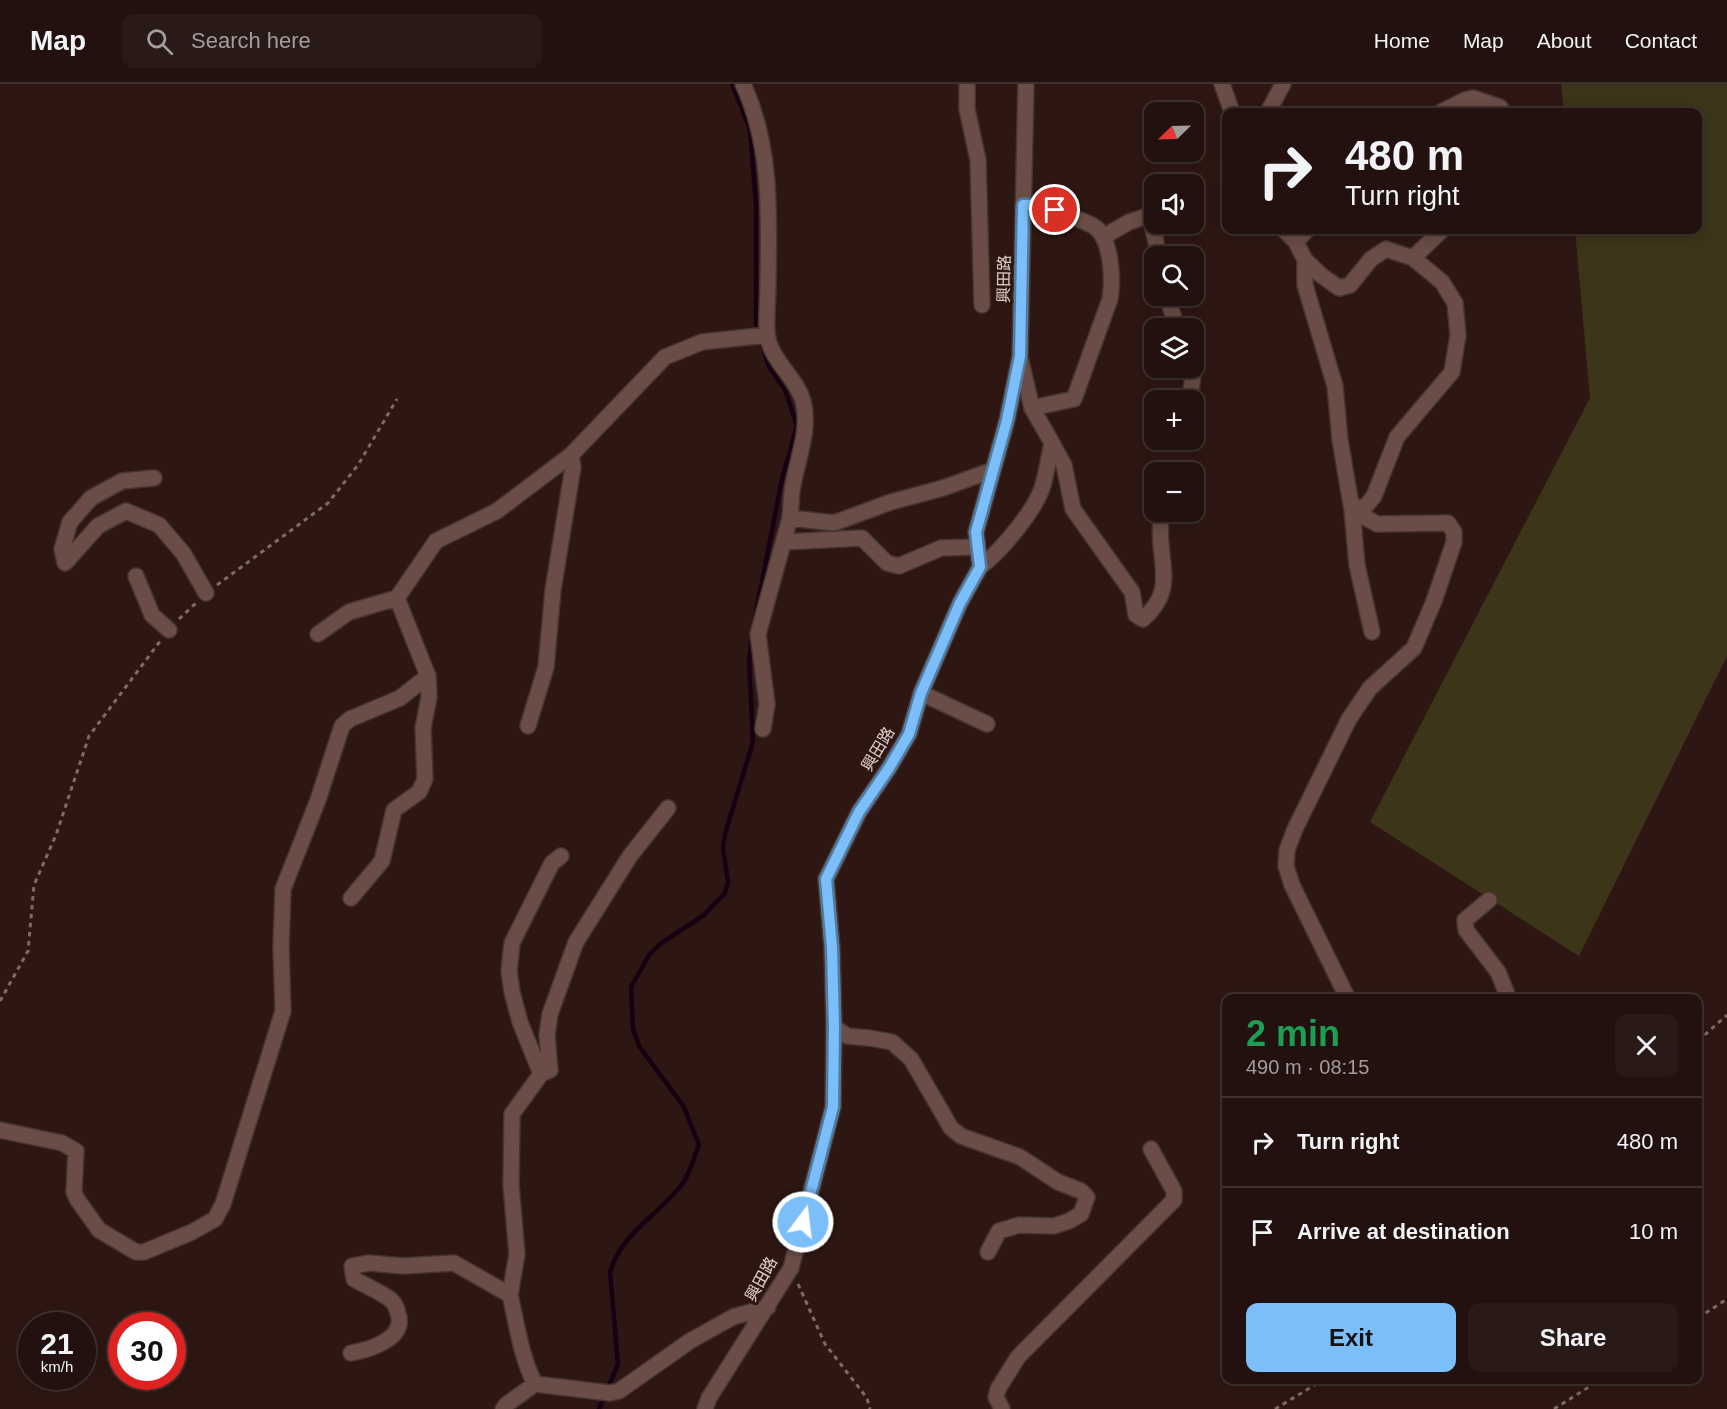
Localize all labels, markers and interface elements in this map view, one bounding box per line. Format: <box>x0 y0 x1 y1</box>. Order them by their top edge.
search box <box>122 14 542 68</box>
text: Map <box>30 25 86 56</box>
icon: search <box>143 25 176 58</box>
text: Search here <box>191 28 311 53</box>
text: Home <box>1374 29 1430 52</box>
text: Map <box>1463 29 1504 52</box>
text: About <box>1537 29 1592 52</box>
text: Contact <box>1625 29 1697 52</box>
north arrow <box>1144 102 1204 162</box>
map controls <box>1144 102 1204 522</box>
icon: right <box>1246 132 1324 210</box>
text: 480 m <box>1345 132 1464 179</box>
button: sound <box>1144 174 1204 234</box>
text: Turn right <box>1345 181 1460 211</box>
pin <box>1029 184 1080 235</box>
icon: arrive <box>1038 193 1071 226</box>
button: search <box>1144 246 1204 306</box>
street label: 興田路 <box>995 255 1013 303</box>
button: layers <box>1144 318 1204 378</box>
button: + <box>1144 390 1204 450</box>
button: − <box>1144 462 1204 522</box>
street label: 興田路 <box>858 724 898 774</box>
text: 2 min <box>1246 1013 1340 1054</box>
button: close <box>1615 1014 1678 1077</box>
text: 490 m · 08:15 <box>1246 1056 1369 1078</box>
icon: right <box>1246 1126 1279 1159</box>
text: Turn right <box>1297 1129 1399 1154</box>
text: 480 m <box>1617 1129 1678 1154</box>
position arrow <box>771 1190 835 1254</box>
icon: arrive <box>1246 1216 1279 1249</box>
text: Arrive at destination <box>1297 1219 1510 1244</box>
text: 10 m <box>1629 1219 1678 1244</box>
street label: 興田路 <box>742 1254 780 1304</box>
button: Exit <box>1246 1303 1456 1372</box>
button: Share <box>1468 1303 1678 1372</box>
speed limit sign: 30 <box>108 1312 186 1390</box>
text: 21 <box>40 1327 74 1360</box>
text: km/h <box>41 1358 73 1375</box>

